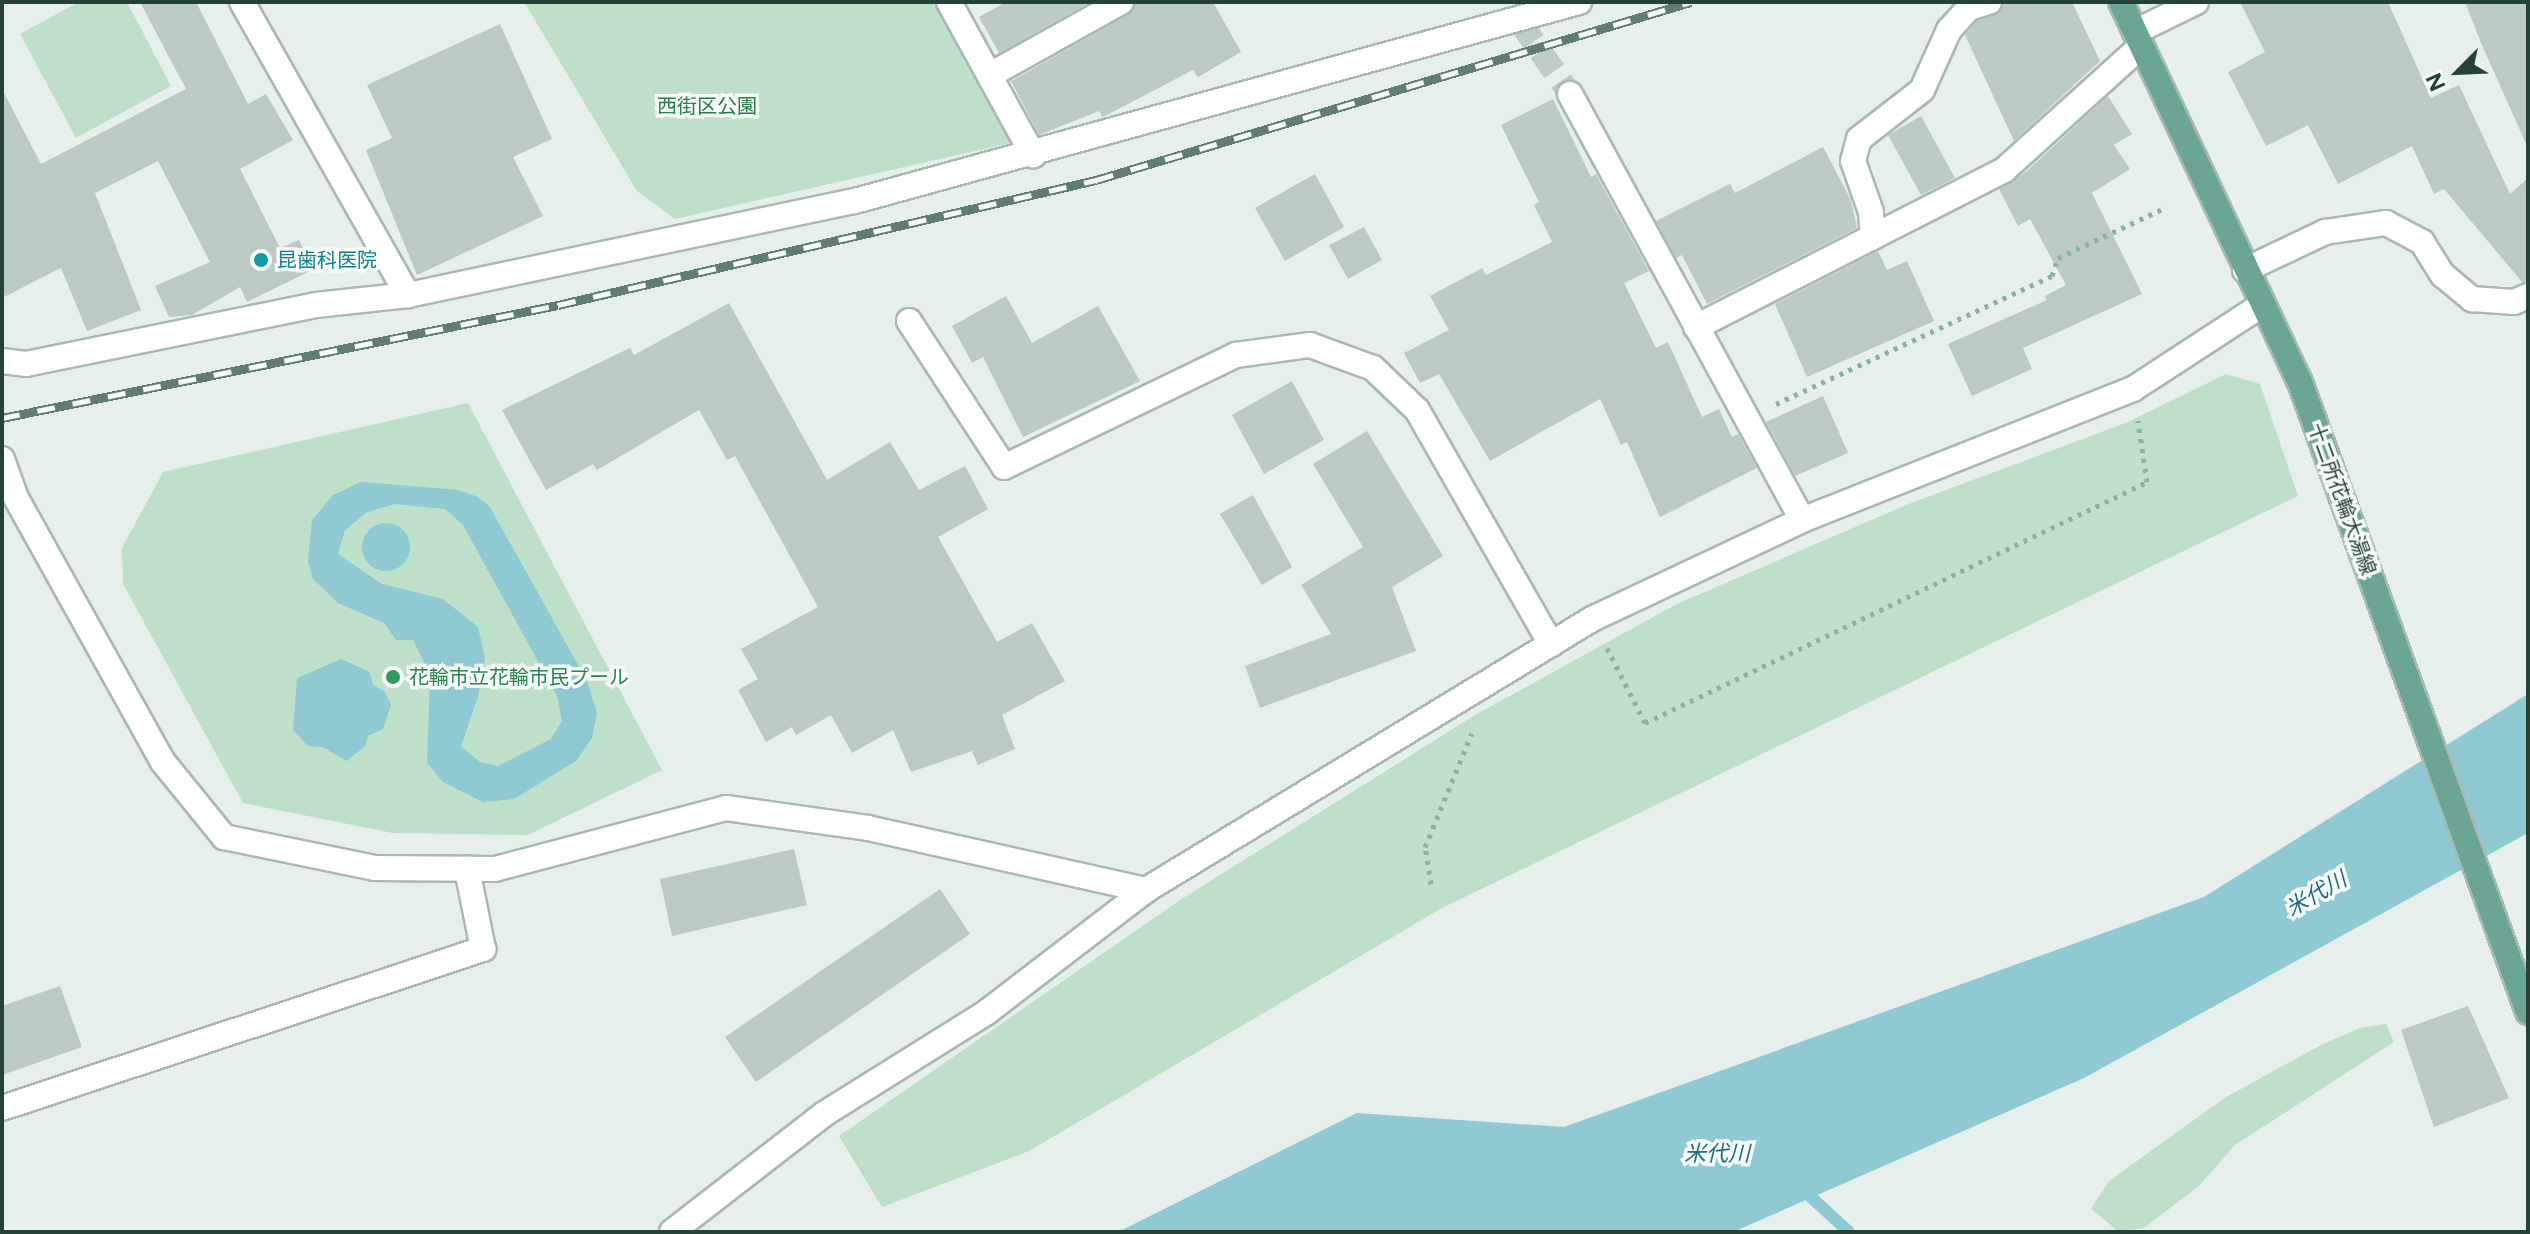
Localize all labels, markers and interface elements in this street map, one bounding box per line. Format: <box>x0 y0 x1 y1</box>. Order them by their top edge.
north arrow <box>2418 32 2498 112</box>
text: N <box>2420 69 2451 95</box>
park label: 西街区公園 <box>657 94 757 118</box>
place label: 昆歯科医院 <box>277 248 377 272</box>
marker: 昆歯科医院 <box>252 251 270 269</box>
street label: 十二所花輪大湯線 <box>2303 420 2381 578</box>
place label: 花輪市立花輪市民プール <box>409 665 629 689</box>
marker: 花輪市立花輪市民プール <box>384 668 402 686</box>
water label: 米代川 <box>2281 866 2351 922</box>
water label: 米代川 <box>1684 1141 1750 1167</box>

